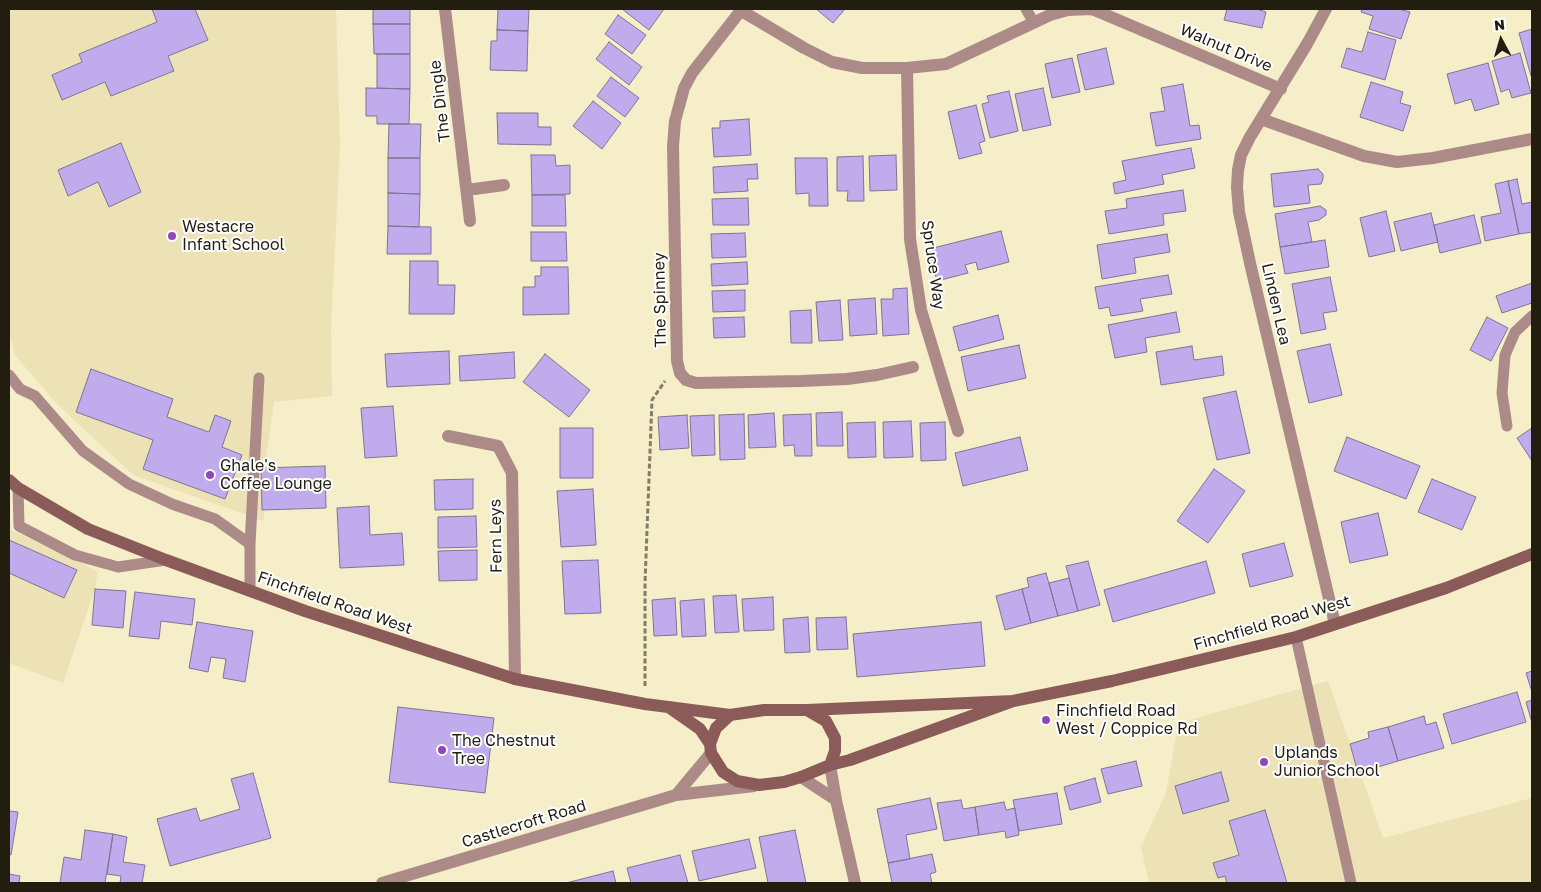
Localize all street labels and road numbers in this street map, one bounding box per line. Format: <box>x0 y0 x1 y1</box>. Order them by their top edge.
street label: Walnut Drive <box>1177 20 1275 76</box>
street label: The Dingle <box>425 59 455 143</box>
street label: Spruce Way <box>917 219 949 311</box>
street label: The Spinney <box>650 252 670 348</box>
street label: Linden Lea <box>1257 261 1295 347</box>
street label: Fern Leys <box>486 499 506 573</box>
street label: Finchfield Road West <box>255 567 415 639</box>
street label: Finchfield Road West <box>1191 591 1353 655</box>
street label: Castlecroft Road <box>460 796 588 852</box>

